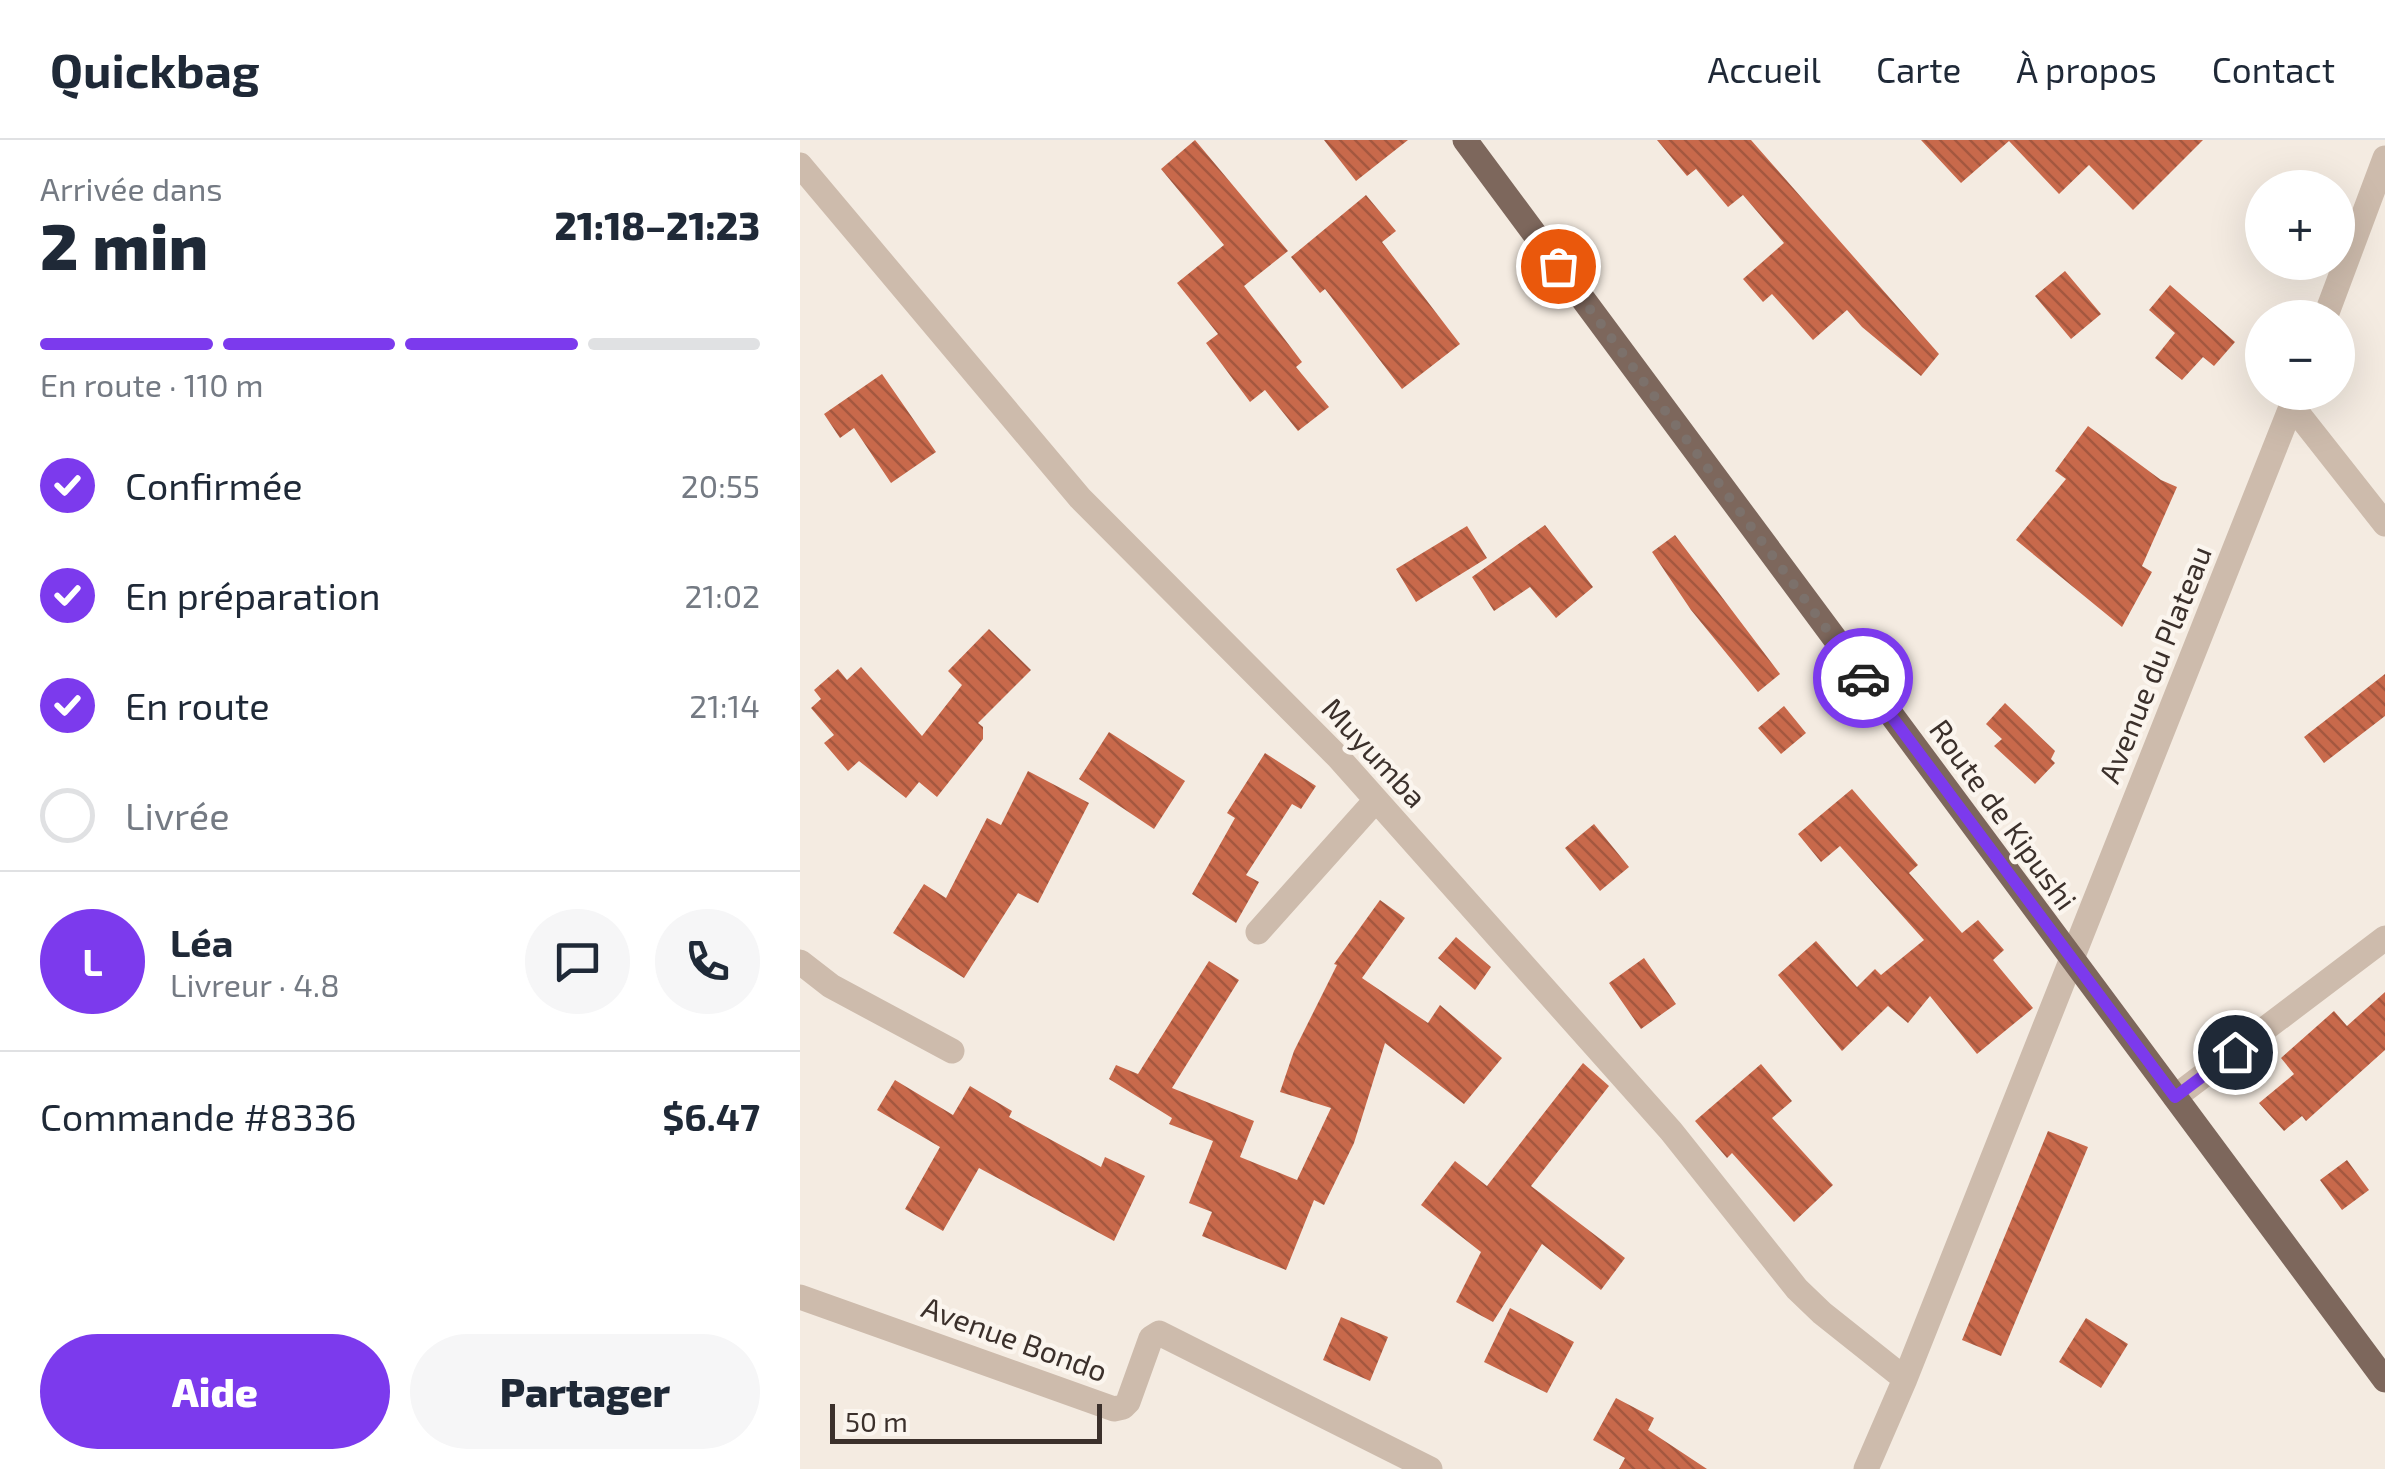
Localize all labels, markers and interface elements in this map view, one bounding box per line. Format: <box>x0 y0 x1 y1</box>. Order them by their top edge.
text: Quickbag <box>50 40 260 98</box>
text: Accueil <box>1707 48 1821 90</box>
text: Carte <box>1876 48 1961 90</box>
text: À propos <box>2016 48 2157 90</box>
text: Contact <box>2212 48 2335 90</box>
text: Arrivée dans <box>40 169 223 207</box>
map controls <box>2245 170 2355 410</box>
button: + <box>2245 170 2355 280</box>
text: 21:18–21:23 <box>554 202 760 248</box>
text: 2 min <box>40 205 208 283</box>
pin <box>1516 224 1601 309</box>
icon: bag <box>1531 239 1586 294</box>
button: − <box>2245 300 2355 410</box>
text: En route · 110 m <box>40 365 264 403</box>
icon: check <box>40 458 95 513</box>
text: Confirmée <box>125 462 303 508</box>
text: 20:55 <box>681 466 760 504</box>
street label: Avenue du Plateau <box>2090 540 2218 788</box>
icon: check <box>40 568 95 623</box>
text: En préparation <box>125 572 381 618</box>
text: 21:02 <box>684 576 760 614</box>
courier <box>1813 628 1913 728</box>
icon: car <box>1836 651 1891 706</box>
icon: check <box>40 678 95 733</box>
text: En route <box>125 682 270 728</box>
text: 21:14 <box>689 686 760 724</box>
street label: Muyumba <box>1315 690 1435 814</box>
street label: Route de Kipushi <box>1923 712 2085 916</box>
text: Livrée <box>125 792 230 838</box>
button: chat <box>525 909 630 1014</box>
button: phone <box>655 909 760 1014</box>
text: Léa <box>170 919 233 965</box>
text: L <box>82 938 103 984</box>
text: Livreur · 4.8 <box>170 965 340 1003</box>
pin <box>2193 1010 2278 1095</box>
icon: home <box>2208 1025 2263 1080</box>
text: Commande #8336 <box>40 1093 357 1139</box>
text: $6.47 <box>662 1093 760 1139</box>
street label: Avenue Bondo <box>917 1288 1113 1388</box>
button: Aide <box>40 1334 390 1449</box>
button: Partager <box>410 1334 760 1449</box>
scale bar <box>830 1399 1102 1444</box>
text: 50 m <box>845 1404 908 1438</box>

